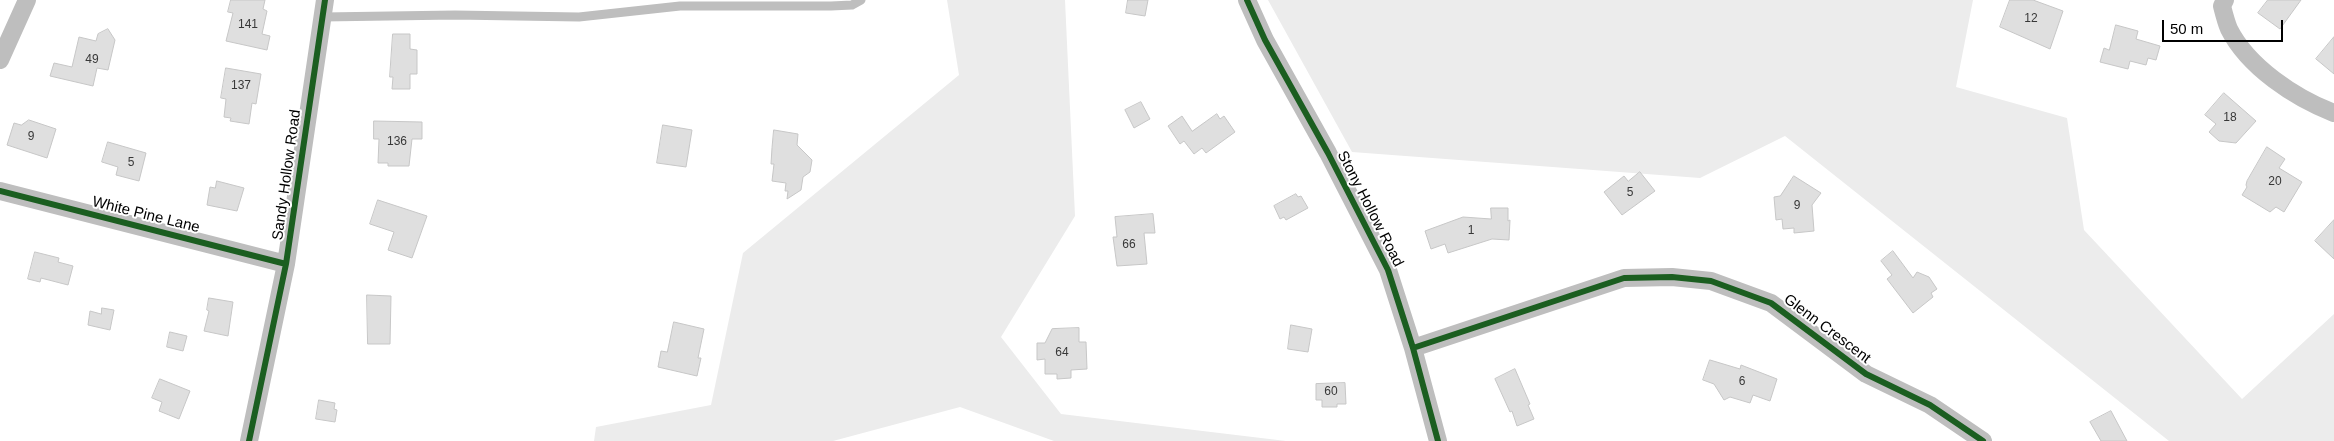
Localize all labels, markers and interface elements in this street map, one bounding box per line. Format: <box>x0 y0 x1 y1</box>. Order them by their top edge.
scale bar <box>2164 10 2285 42</box>
house number: 12 <box>2024 12 2038 26</box>
house number: 141 <box>238 18 258 32</box>
text: 50 m <box>2170 20 2203 37</box>
house number: 49 <box>85 53 99 67</box>
house number: 137 <box>231 79 251 93</box>
street label: Sandy Hollow Road <box>269 109 305 241</box>
house number: 18 <box>2223 111 2237 125</box>
house number: 9 <box>28 130 34 144</box>
house number: 136 <box>387 135 407 149</box>
street label: Stony Hollow Road <box>1333 148 1407 270</box>
house number: 5 <box>128 156 134 170</box>
house number: 20 <box>2268 175 2282 189</box>
house number: 5 <box>1627 186 1633 200</box>
street label: White Pine Lane <box>90 193 202 237</box>
house number: 9 <box>1794 199 1800 213</box>
house number: 1 <box>1468 224 1474 238</box>
house number: 66 <box>1122 238 1136 252</box>
street label: Glenn Crescent <box>1780 290 1874 368</box>
house number: 64 <box>1055 346 1069 360</box>
house number: 6 <box>1739 375 1745 389</box>
house number: 60 <box>1324 385 1338 399</box>

